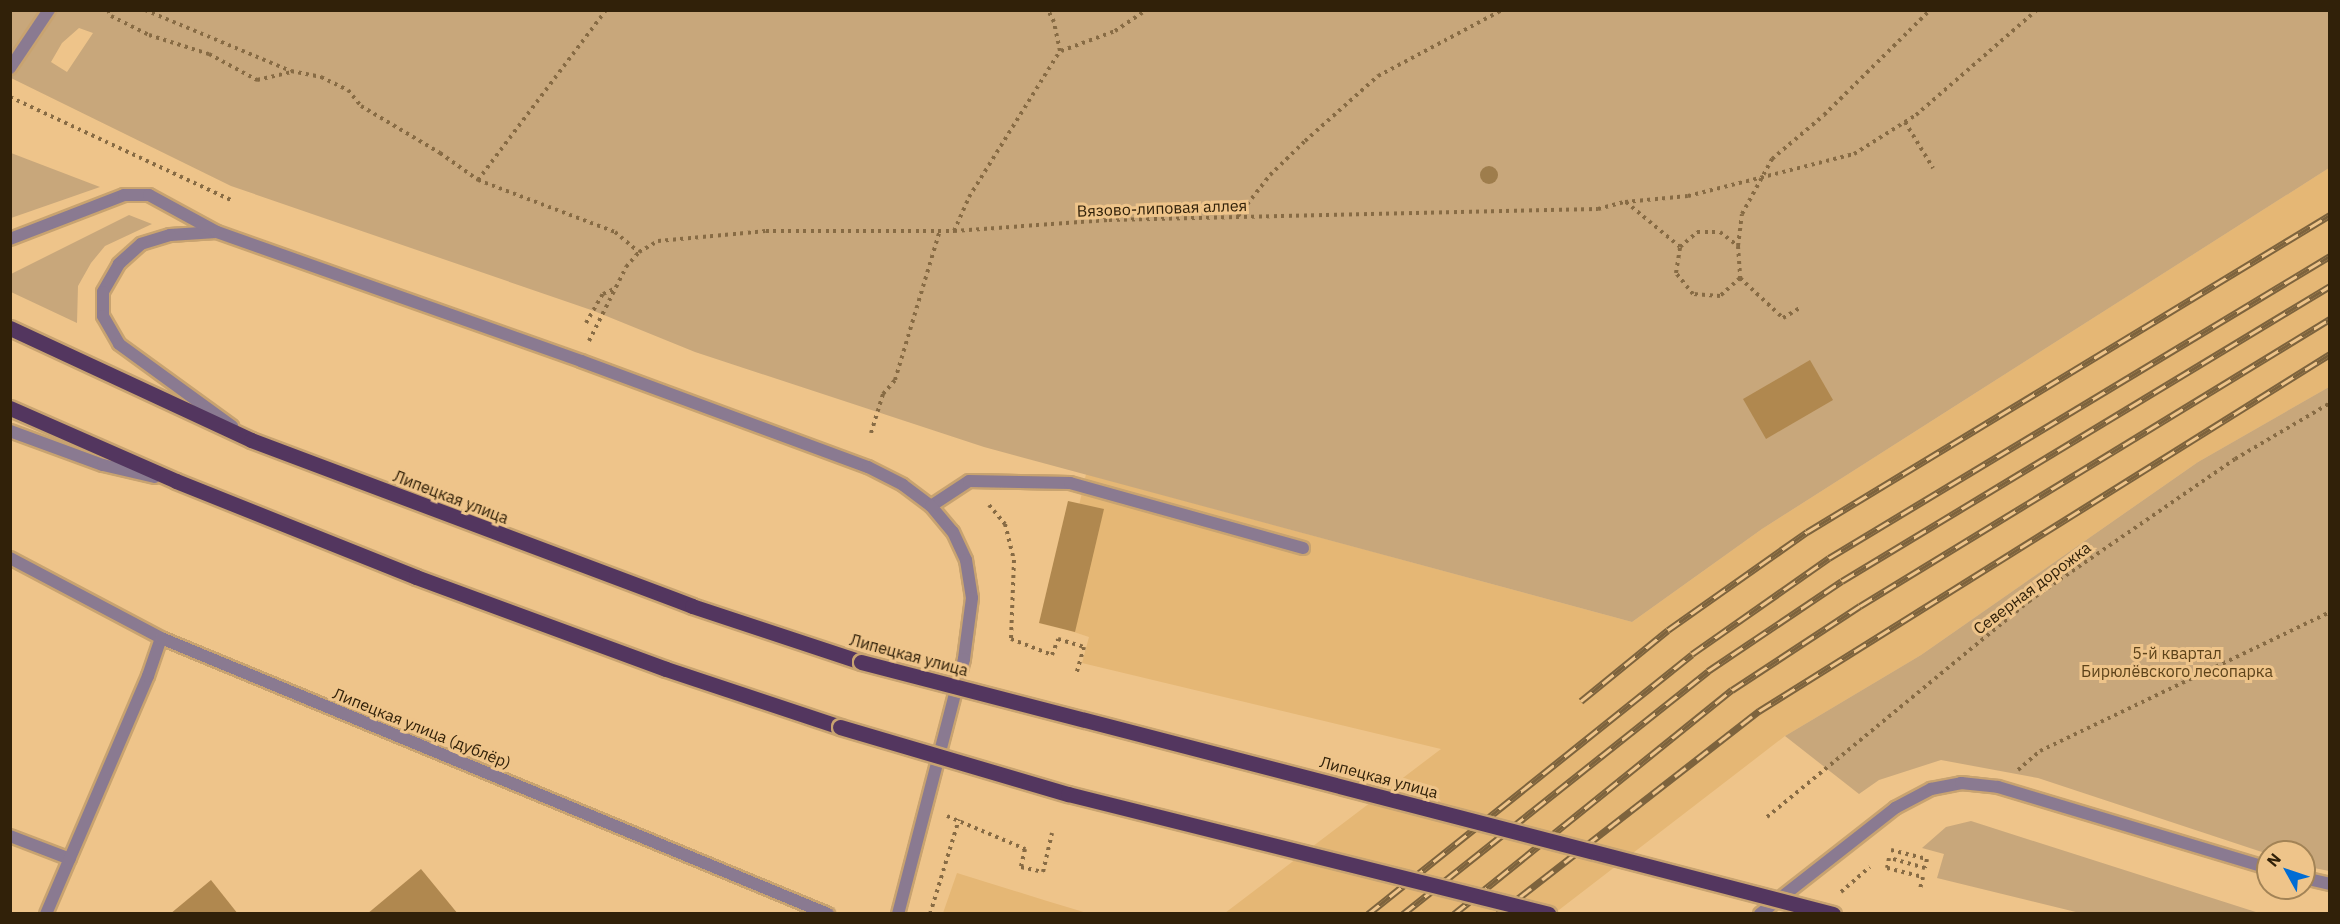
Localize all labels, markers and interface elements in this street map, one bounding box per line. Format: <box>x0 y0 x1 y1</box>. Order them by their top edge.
street label: Вязово-липовая аллея <box>1077 195 1247 221</box>
street label: Липецкая улица <box>391 466 511 528</box>
street label: Северная дорожка <box>1970 538 2094 638</box>
street label: Липецкая улица <box>848 630 970 680</box>
park label: 5-й квартал Бирюлёвского лесопарка <box>2081 643 2273 681</box>
street label: Липецкая улица (дублёр) <box>330 683 514 773</box>
street label: Липецкая улица <box>1318 752 1440 802</box>
north arrow <box>2256 840 2316 900</box>
text: N <box>2262 849 2285 871</box>

